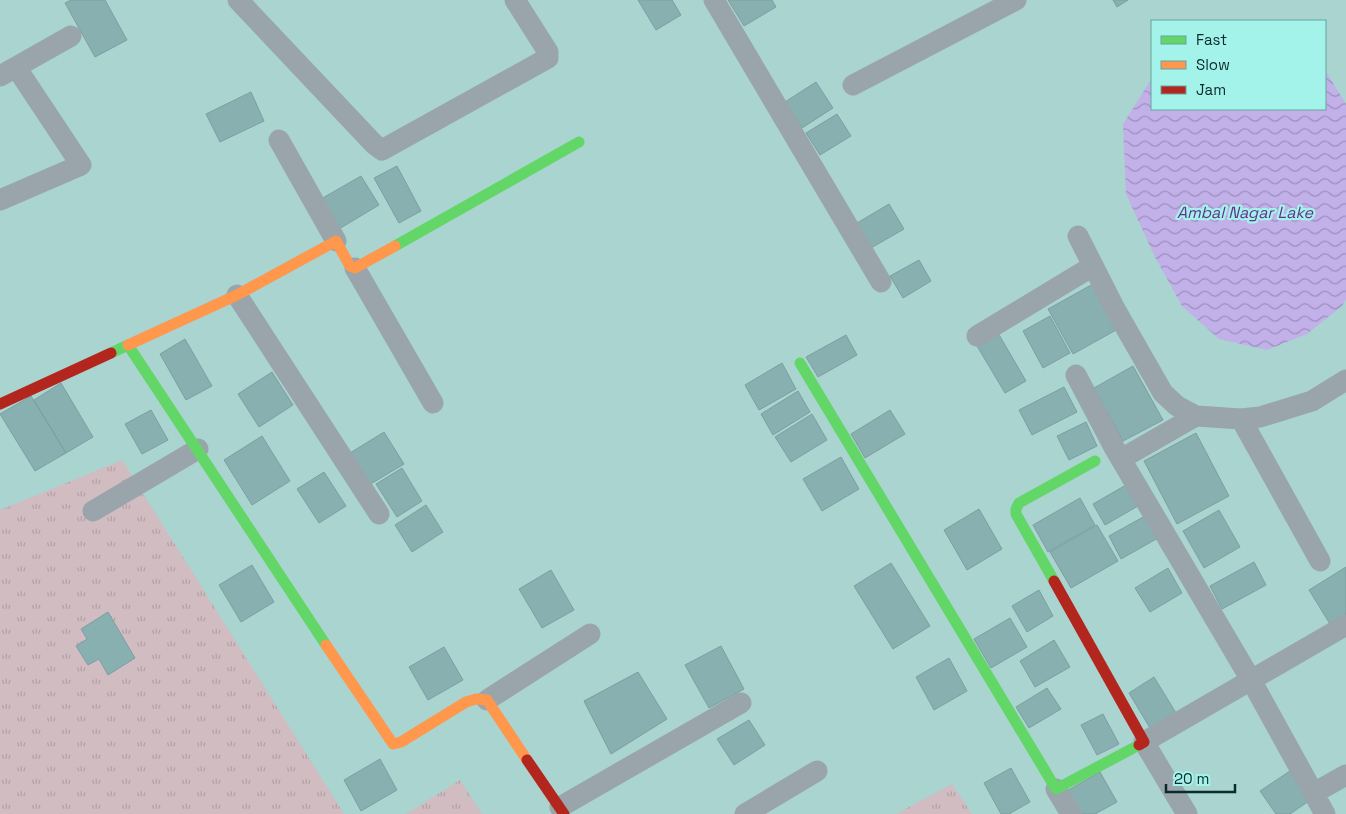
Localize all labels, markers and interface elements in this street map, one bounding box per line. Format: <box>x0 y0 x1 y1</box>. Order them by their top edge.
legend <box>1151 20 1326 110</box>
text: Fast <box>1196 30 1227 49</box>
text: Slow <box>1196 55 1230 74</box>
text: Jam <box>1196 80 1226 99</box>
water label: Ambal Nagar Lake <box>1177 202 1314 223</box>
scale bar <box>1166 762 1235 794</box>
text: 20 m <box>1174 769 1209 788</box>

